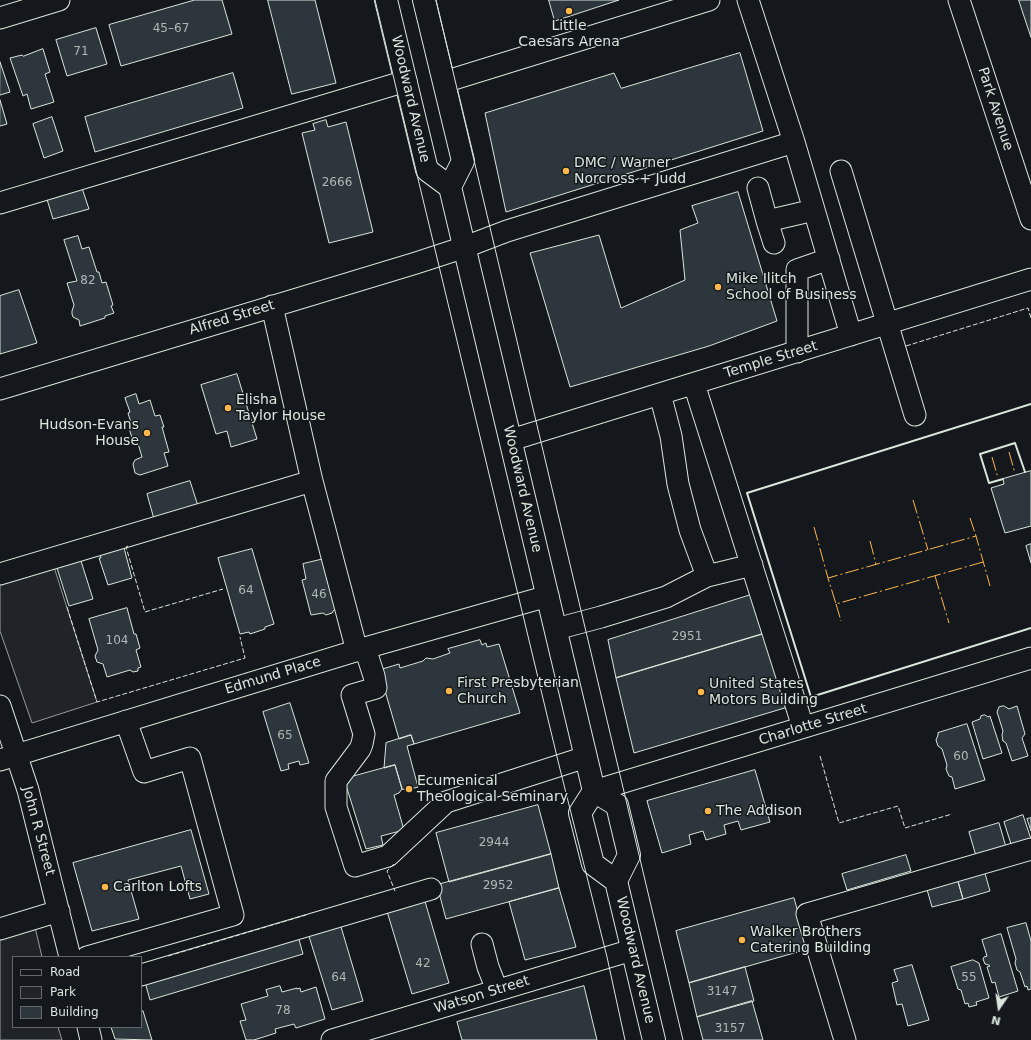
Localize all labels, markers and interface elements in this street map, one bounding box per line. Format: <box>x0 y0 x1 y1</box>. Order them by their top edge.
marker: Little Caesars Arena <box>564 6 574 16</box>
place label: Little Caesars Arena <box>518 18 620 50</box>
house number: 45–67 <box>153 22 189 36</box>
street label: Woodward Avenue <box>387 34 433 164</box>
house number: 71 <box>73 45 89 59</box>
street label: Park Avenue <box>974 65 1016 153</box>
place label: DMC / Warner Norcross + Judd <box>574 155 686 188</box>
marker: DMC / Warner Norcross + Judd <box>561 166 571 176</box>
house number: 2666 <box>322 176 352 190</box>
place label: Mike Ilitch School of Business <box>726 271 857 304</box>
house number: 82 <box>80 274 96 288</box>
marker: Mike Ilitch School of Business <box>713 282 723 292</box>
street label: Alfred Street <box>187 297 277 339</box>
street label: Temple Street <box>722 338 820 382</box>
place label: Elisha Taylor House <box>236 392 326 424</box>
marker: Elisha Taylor House <box>223 403 233 413</box>
place label: Hudson-Evans House <box>39 417 139 450</box>
street label: Woodward Avenue <box>499 424 545 554</box>
marker: Hudson-Evans House <box>142 428 152 438</box>
house number: 64 <box>238 584 254 598</box>
house number: 46 <box>311 588 327 602</box>
house number: 2951 <box>672 630 702 644</box>
house number: 104 <box>106 634 128 648</box>
street label: Edmund Place <box>223 653 323 699</box>
place label: First Presbyterian Church <box>457 675 579 708</box>
place label: United States Motors Building <box>709 676 818 708</box>
marker: First Presbyterian Church <box>444 686 454 696</box>
marker: United States Motors Building <box>696 687 706 697</box>
street label: Charlotte Street <box>757 701 869 749</box>
house number: 65 <box>277 729 293 743</box>
house number: 60 <box>953 750 969 764</box>
place label: Ecumenical Theological Seminary <box>417 773 568 806</box>
marker: Ecumenical Theological Seminary <box>404 784 414 794</box>
street label: John R Street <box>18 785 58 877</box>
place label: The Addison <box>716 803 802 819</box>
marker: The Addison <box>703 806 713 816</box>
house number: 2944 <box>479 836 509 850</box>
place label: Carlton Lofts <box>113 879 202 895</box>
house number: 2952 <box>483 879 513 893</box>
marker: Carlton Lofts <box>100 882 110 892</box>
street label: Woodward Avenue <box>612 895 658 1025</box>
place label: Walker Brothers Catering Building <box>750 924 871 956</box>
marker: Walker Brothers Catering Building <box>737 935 747 945</box>
legend <box>12 956 142 1028</box>
house number: 42 <box>415 957 431 971</box>
text: Road <box>50 965 80 979</box>
house number: 64 <box>331 971 347 985</box>
house number: 55 <box>961 971 977 985</box>
street label: Watson Street <box>432 973 532 1017</box>
text: Park <box>50 985 76 999</box>
house number: 3147 <box>707 985 737 999</box>
north arrow <box>979 988 1019 1028</box>
house number: 78 <box>275 1004 291 1018</box>
text: Building <box>50 1005 99 1019</box>
text: N <box>990 1013 1002 1028</box>
house number: 3157 <box>715 1022 745 1036</box>

